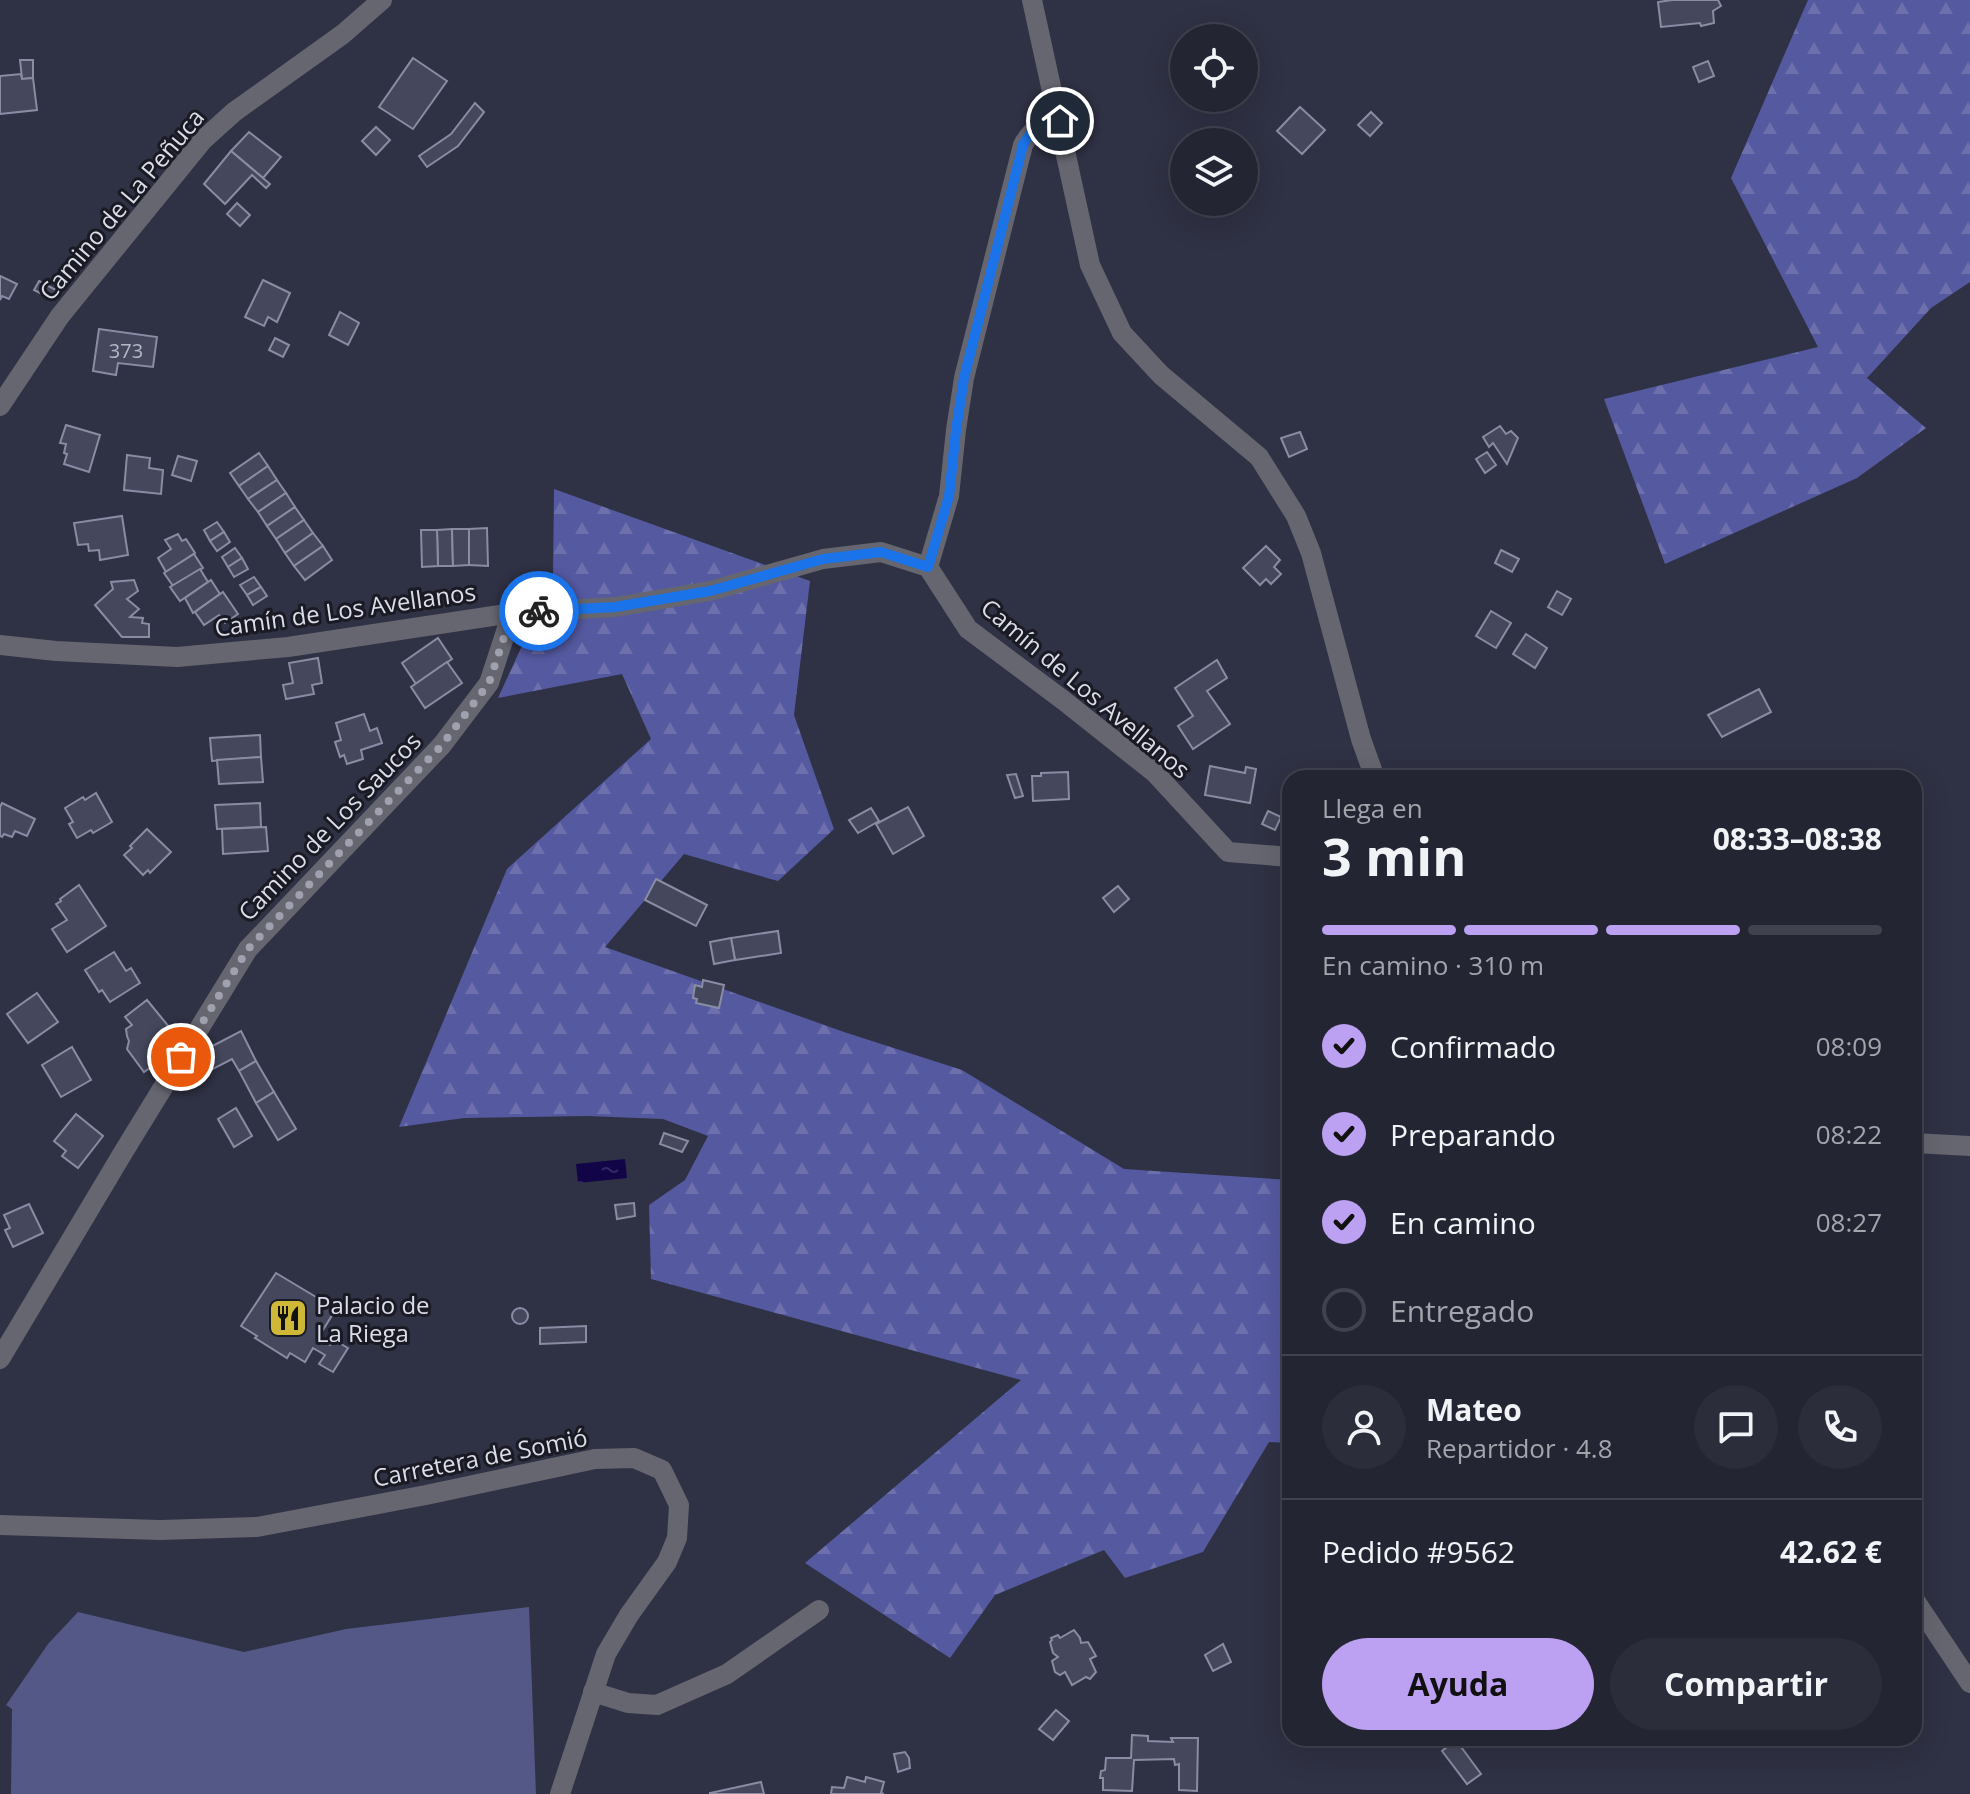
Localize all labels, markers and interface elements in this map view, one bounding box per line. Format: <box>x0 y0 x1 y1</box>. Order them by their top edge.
map controls <box>1170 24 1258 216</box>
button: locate <box>1170 24 1258 112</box>
pin <box>1026 87 1094 155</box>
icon: home <box>1038 99 1082 143</box>
street label: Camino de La Peñuca <box>31 101 211 307</box>
button: layers <box>1170 128 1258 216</box>
house number: 373 <box>109 337 143 364</box>
courier <box>499 571 579 651</box>
street label: Camín de Los Avellanos <box>212 574 478 644</box>
icon: bike <box>517 589 561 633</box>
street label: Camín de Los Avellanos <box>975 591 1197 785</box>
street label: Camino de Los Saucos <box>230 725 428 927</box>
text: Llega en <box>1322 790 1423 826</box>
text: 08:33–08:38 <box>1713 818 1882 859</box>
text: 3 min <box>1322 820 1466 891</box>
text: En camino · 310 m <box>1322 947 1544 983</box>
pin <box>147 1023 215 1091</box>
icon: check <box>1322 1024 1366 1068</box>
text: Confirmado <box>1390 1026 1556 1067</box>
text: 08:09 <box>1816 1028 1882 1064</box>
icon: bag <box>159 1035 203 1079</box>
icon: check <box>1322 1112 1366 1156</box>
text: Preparando <box>1390 1114 1556 1155</box>
text: 08:22 <box>1816 1116 1882 1152</box>
icon: check <box>1322 1200 1366 1244</box>
text: En camino <box>1390 1202 1536 1243</box>
text: 08:27 <box>1816 1204 1882 1240</box>
place label: Palacio de La Riega <box>316 1288 430 1349</box>
text: Entregado <box>1390 1290 1534 1331</box>
restaurant icon: Palacio de La Riega <box>267 1297 309 1339</box>
button: person <box>1322 1385 1406 1469</box>
button: chat <box>1694 1385 1778 1469</box>
button: phone <box>1798 1385 1882 1469</box>
text: Mateo <box>1426 1389 1522 1430</box>
street label: Carretera de Somió <box>370 1420 590 1494</box>
text: Repartidor · 4.8 <box>1426 1430 1613 1466</box>
text: Pedido #9562 <box>1322 1531 1515 1572</box>
text: 42.62 € <box>1780 1531 1882 1572</box>
button: Ayuda <box>1322 1638 1594 1730</box>
button: Compartir <box>1610 1638 1882 1730</box>

